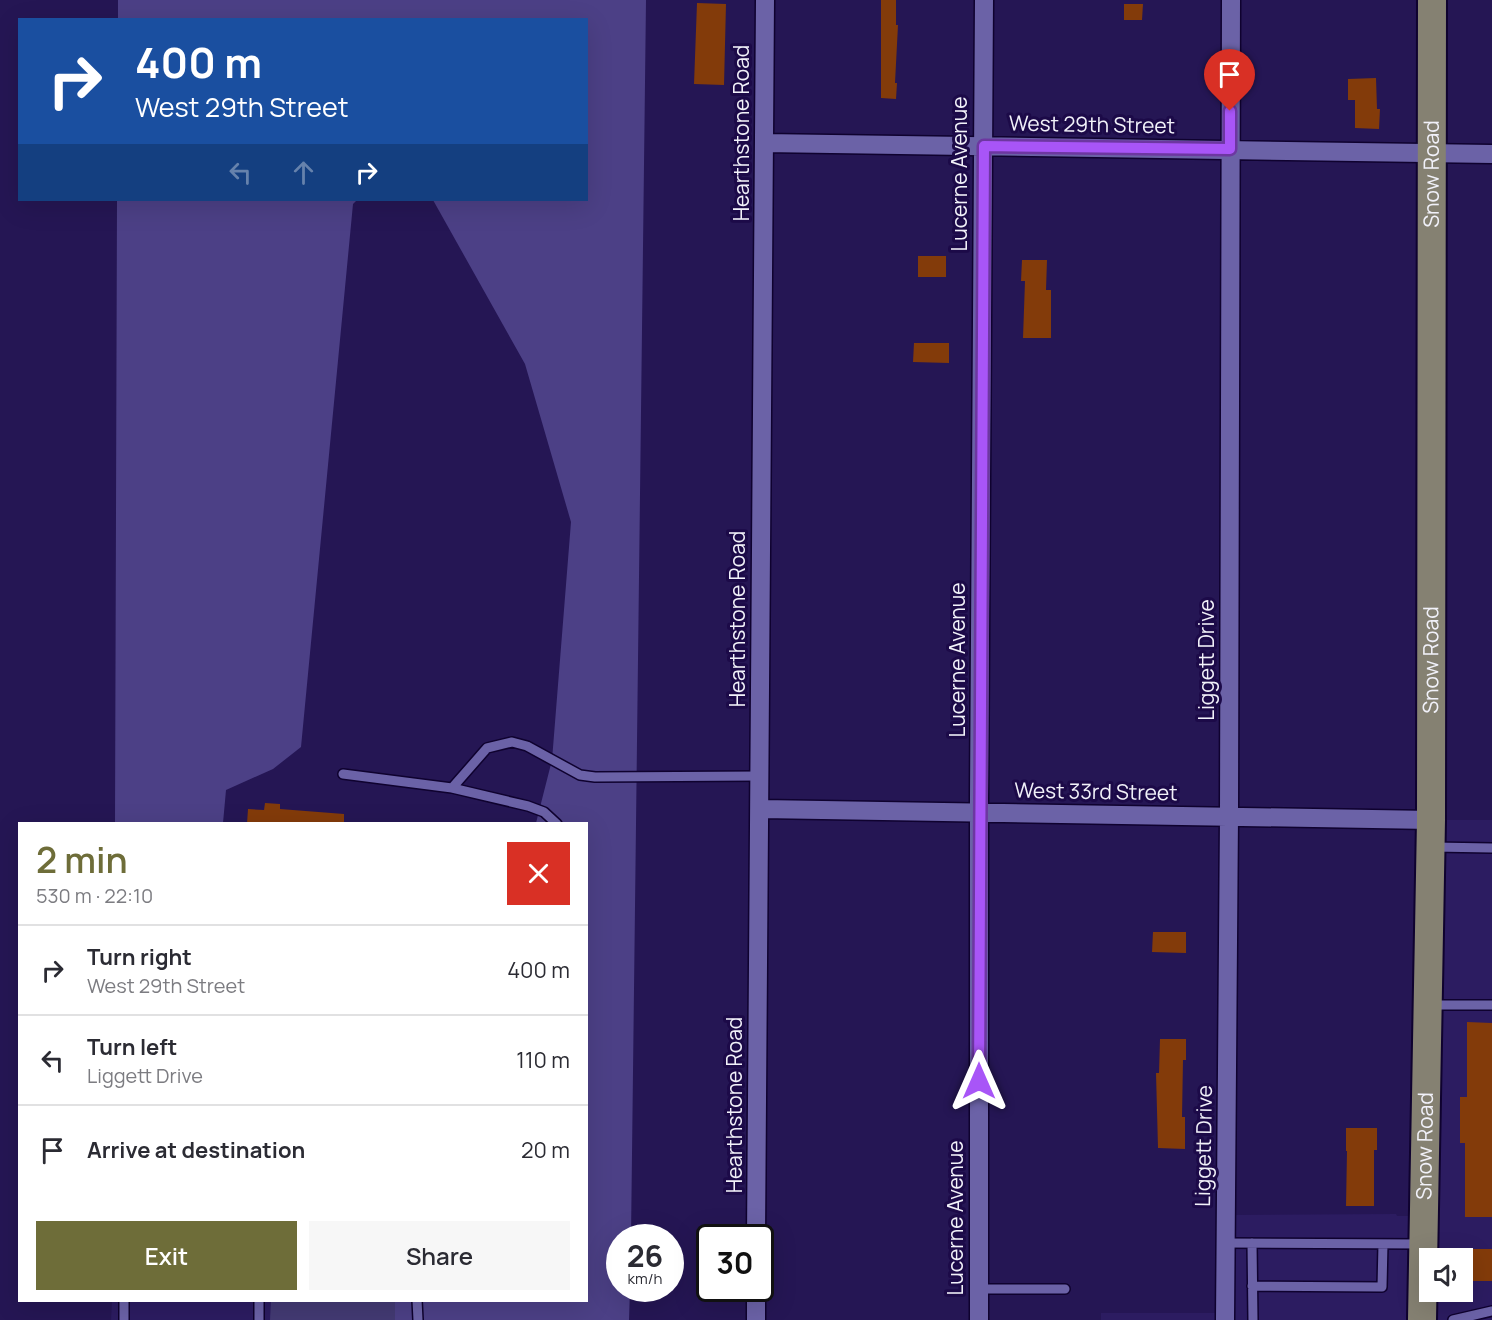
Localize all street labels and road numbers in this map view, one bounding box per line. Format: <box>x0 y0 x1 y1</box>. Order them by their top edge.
street label: Hearthstone Road <box>727 45 755 221</box>
street label: Lucerne Avenue <box>945 96 973 252</box>
street label: West 29th Street <box>1009 109 1175 139</box>
street label: Snow Road <box>1417 120 1445 228</box>
street label: Hearthstone Road <box>723 531 751 707</box>
street label: Lucerne Avenue <box>943 582 971 738</box>
street label: Liggett Drive <box>1192 599 1220 721</box>
street label: Snow Road <box>1416 606 1444 714</box>
street label: West 33rd Street <box>1014 776 1178 806</box>
street label: Hearthstone Road <box>720 1017 748 1193</box>
street label: Liggett Drive <box>1188 1085 1218 1207</box>
street label: Snow Road <box>1409 1092 1439 1200</box>
street label: Lucerne Avenue <box>941 1140 969 1296</box>

